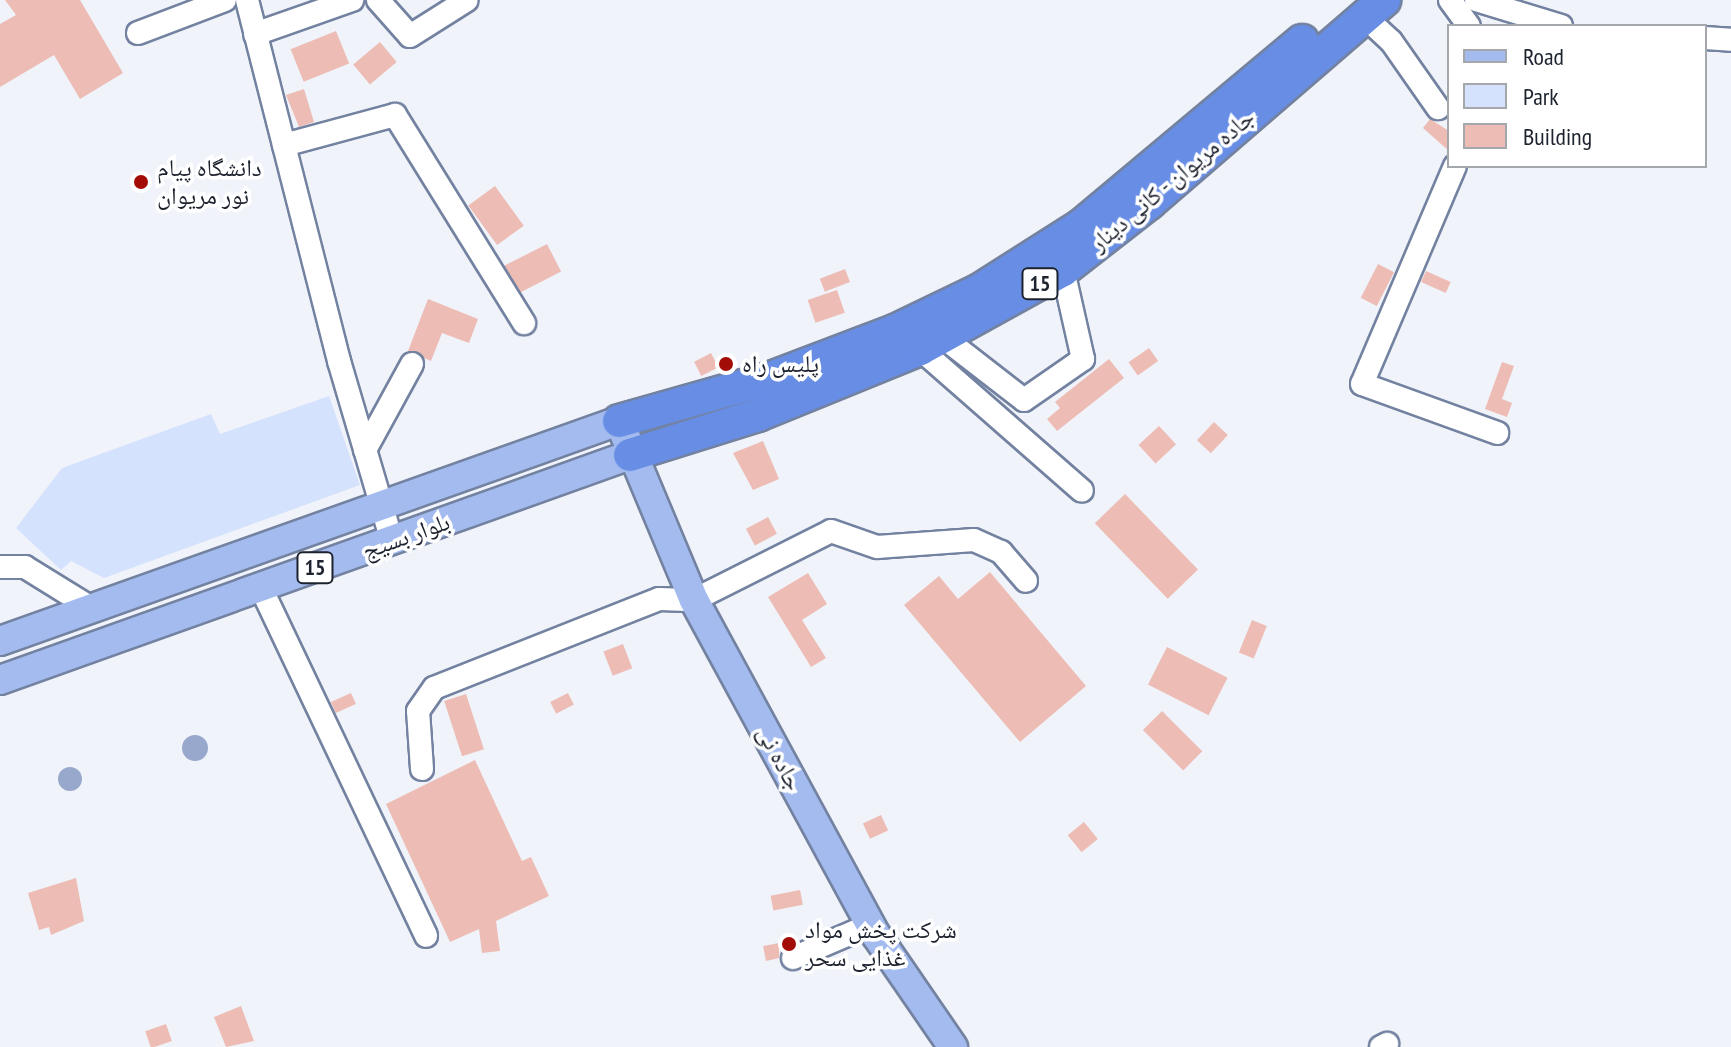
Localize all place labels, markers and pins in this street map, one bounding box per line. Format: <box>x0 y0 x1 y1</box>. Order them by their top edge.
place label: دانشگاه پیام نور مریوان <box>157 154 262 210</box>
marker: دانشگاه پیام نور مریوان <box>132 173 150 191</box>
place label: پلیس راه <box>742 350 819 378</box>
marker: پلیس راه <box>717 355 735 373</box>
place label: شرکت پخش مواد غذایی سحر <box>805 916 957 972</box>
marker: شرکت پخش مواد غذایی سحر <box>780 935 798 953</box>

